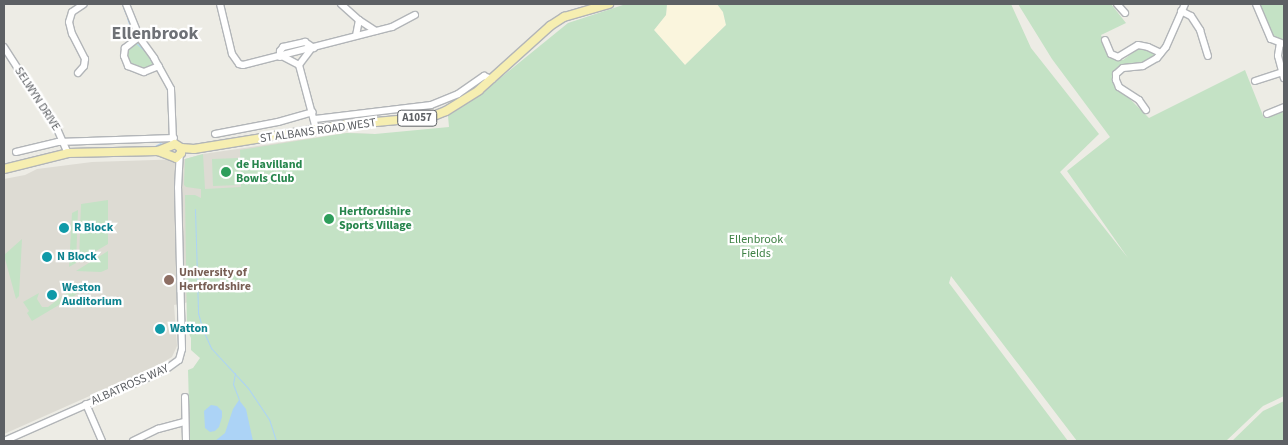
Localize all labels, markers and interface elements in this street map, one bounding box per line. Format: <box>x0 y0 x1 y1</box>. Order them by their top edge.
district label: Ellenbrook <box>112 23 198 45</box>
street label: SELWYN DRIVE <box>11 64 63 134</box>
road number: A1057 <box>397 110 437 126</box>
street label: ST ALBANS ROAD WEST <box>259 116 377 146</box>
place label: de Havilland Bowls Club <box>236 158 302 186</box>
marker: de Havilland Bowls Club <box>220 166 232 178</box>
place label: Hertfordshire Sports Village <box>339 205 412 233</box>
marker: Hertfordshire Sports Village <box>323 213 335 225</box>
place label: R Block <box>74 221 113 235</box>
marker: R Block <box>58 222 70 234</box>
park label: Ellenbrook Fields <box>729 233 783 261</box>
place label: N Block <box>57 250 97 264</box>
marker: N Block <box>41 251 53 263</box>
place label: University of Hertfordshire <box>179 266 251 294</box>
marker: University of Hertfordshire <box>163 274 175 286</box>
place label: Weston Auditorium <box>62 281 122 309</box>
marker: Weston Auditorium <box>46 289 58 301</box>
place label: Watton <box>170 322 208 336</box>
marker: Watton <box>154 323 166 335</box>
street label: ALBATROSS WAY <box>89 362 171 408</box>

